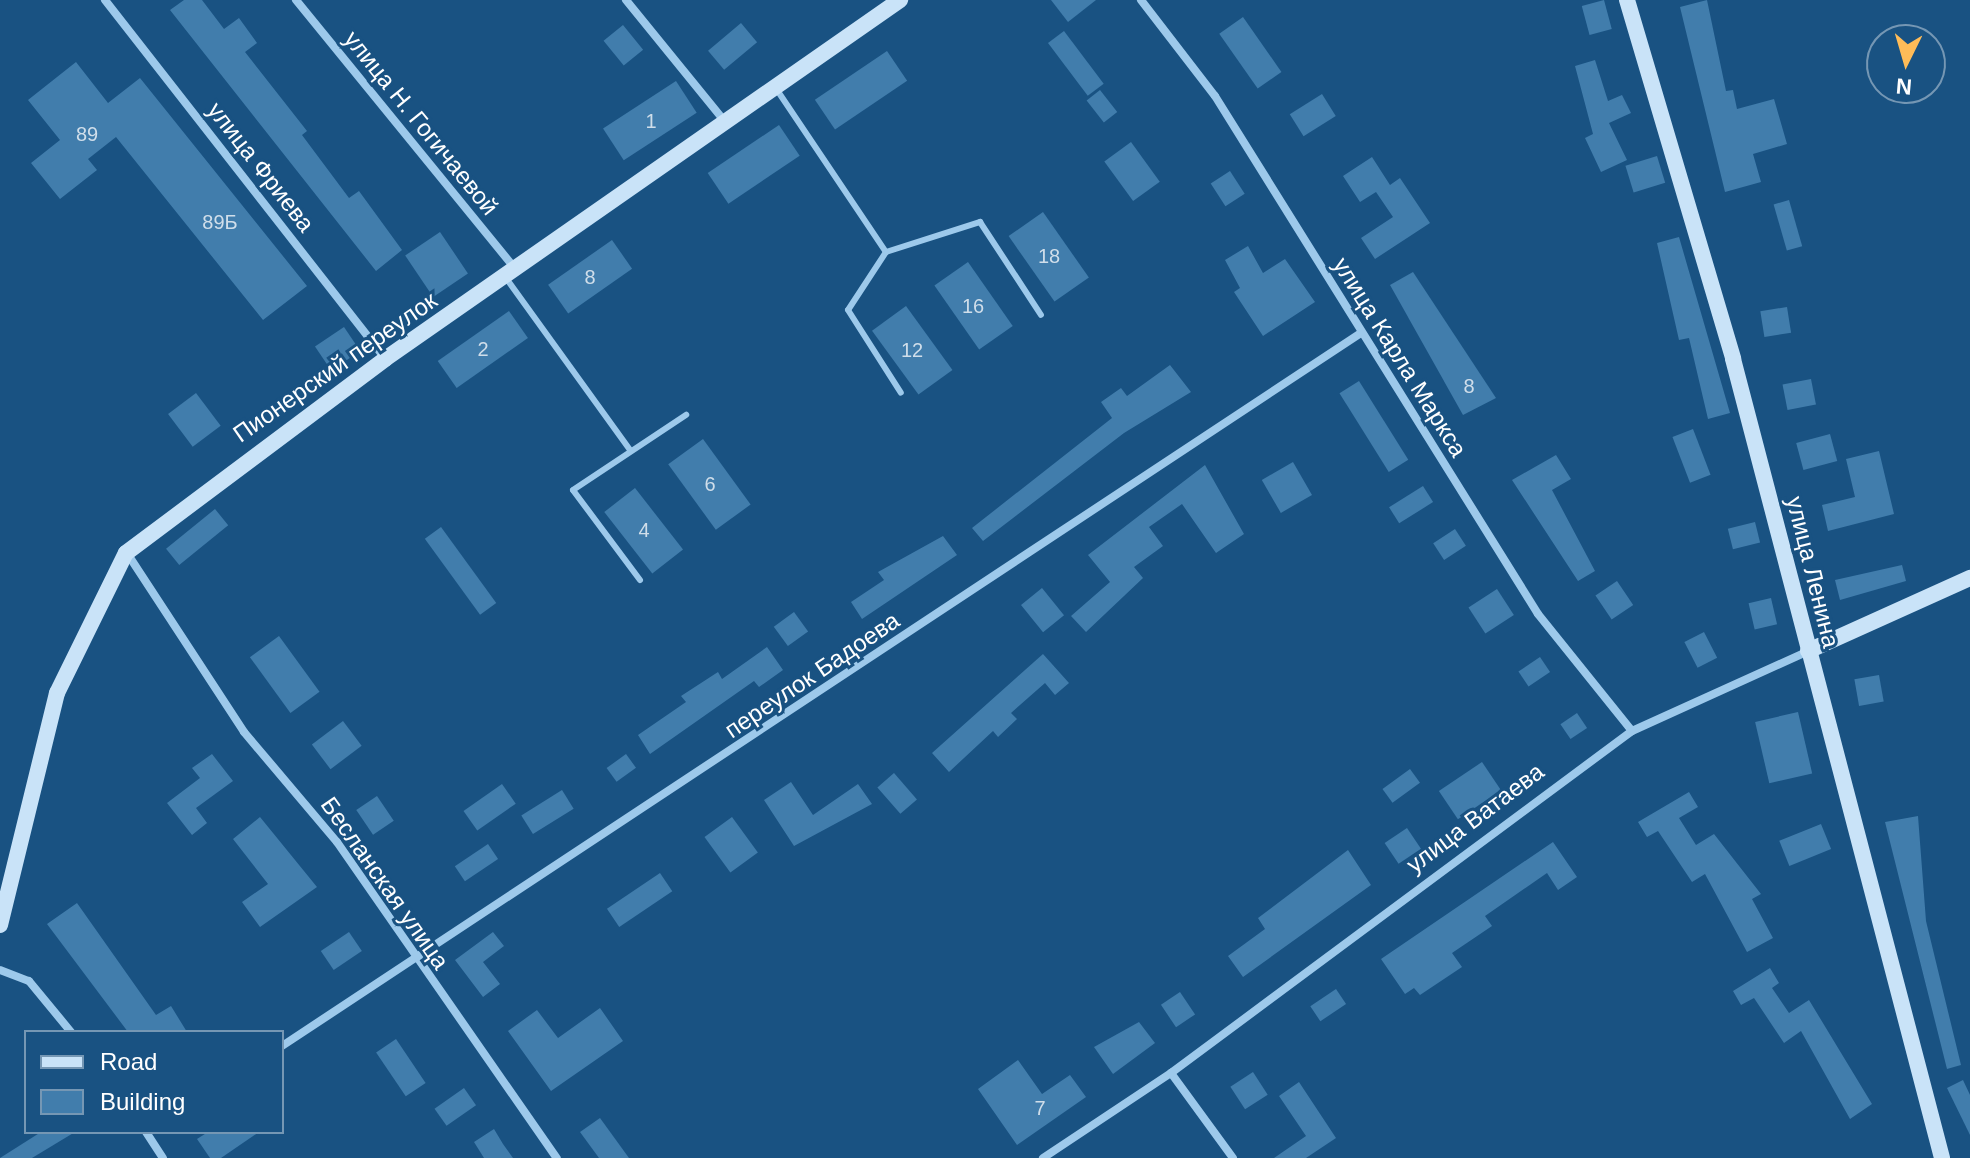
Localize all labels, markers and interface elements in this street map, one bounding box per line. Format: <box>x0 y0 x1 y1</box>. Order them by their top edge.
north arrow <box>1866 24 1946 104</box>
street label: улица Н. Гогичаевой <box>338 25 504 221</box>
text: N <box>1895 73 1913 100</box>
street label: улица Фриева <box>201 96 321 238</box>
house number: 1 <box>645 109 657 133</box>
house number: 89 <box>76 122 98 146</box>
house number: 89Б <box>202 210 238 234</box>
house number: 18 <box>1038 244 1060 268</box>
street label: улица Карла Маркса <box>1327 252 1473 462</box>
house number: 8 <box>584 265 596 289</box>
street label: Пионерский переулок <box>228 286 442 448</box>
house number: 16 <box>962 294 984 318</box>
house number: 2 <box>477 337 489 361</box>
house number: 12 <box>901 338 923 362</box>
house number: 8 <box>1463 374 1475 398</box>
house number: 6 <box>704 472 716 496</box>
street label: улица Ленина <box>1780 493 1846 651</box>
house number: 4 <box>638 518 650 542</box>
street label: переулок Бадоева <box>719 606 905 744</box>
street label: улица Ватаева <box>1401 757 1549 879</box>
street label: Бесланская улица <box>315 791 455 975</box>
legend <box>24 1030 284 1134</box>
text: Road <box>100 1048 157 1075</box>
text: Building <box>100 1088 185 1115</box>
house number: 7 <box>1034 1096 1046 1120</box>

